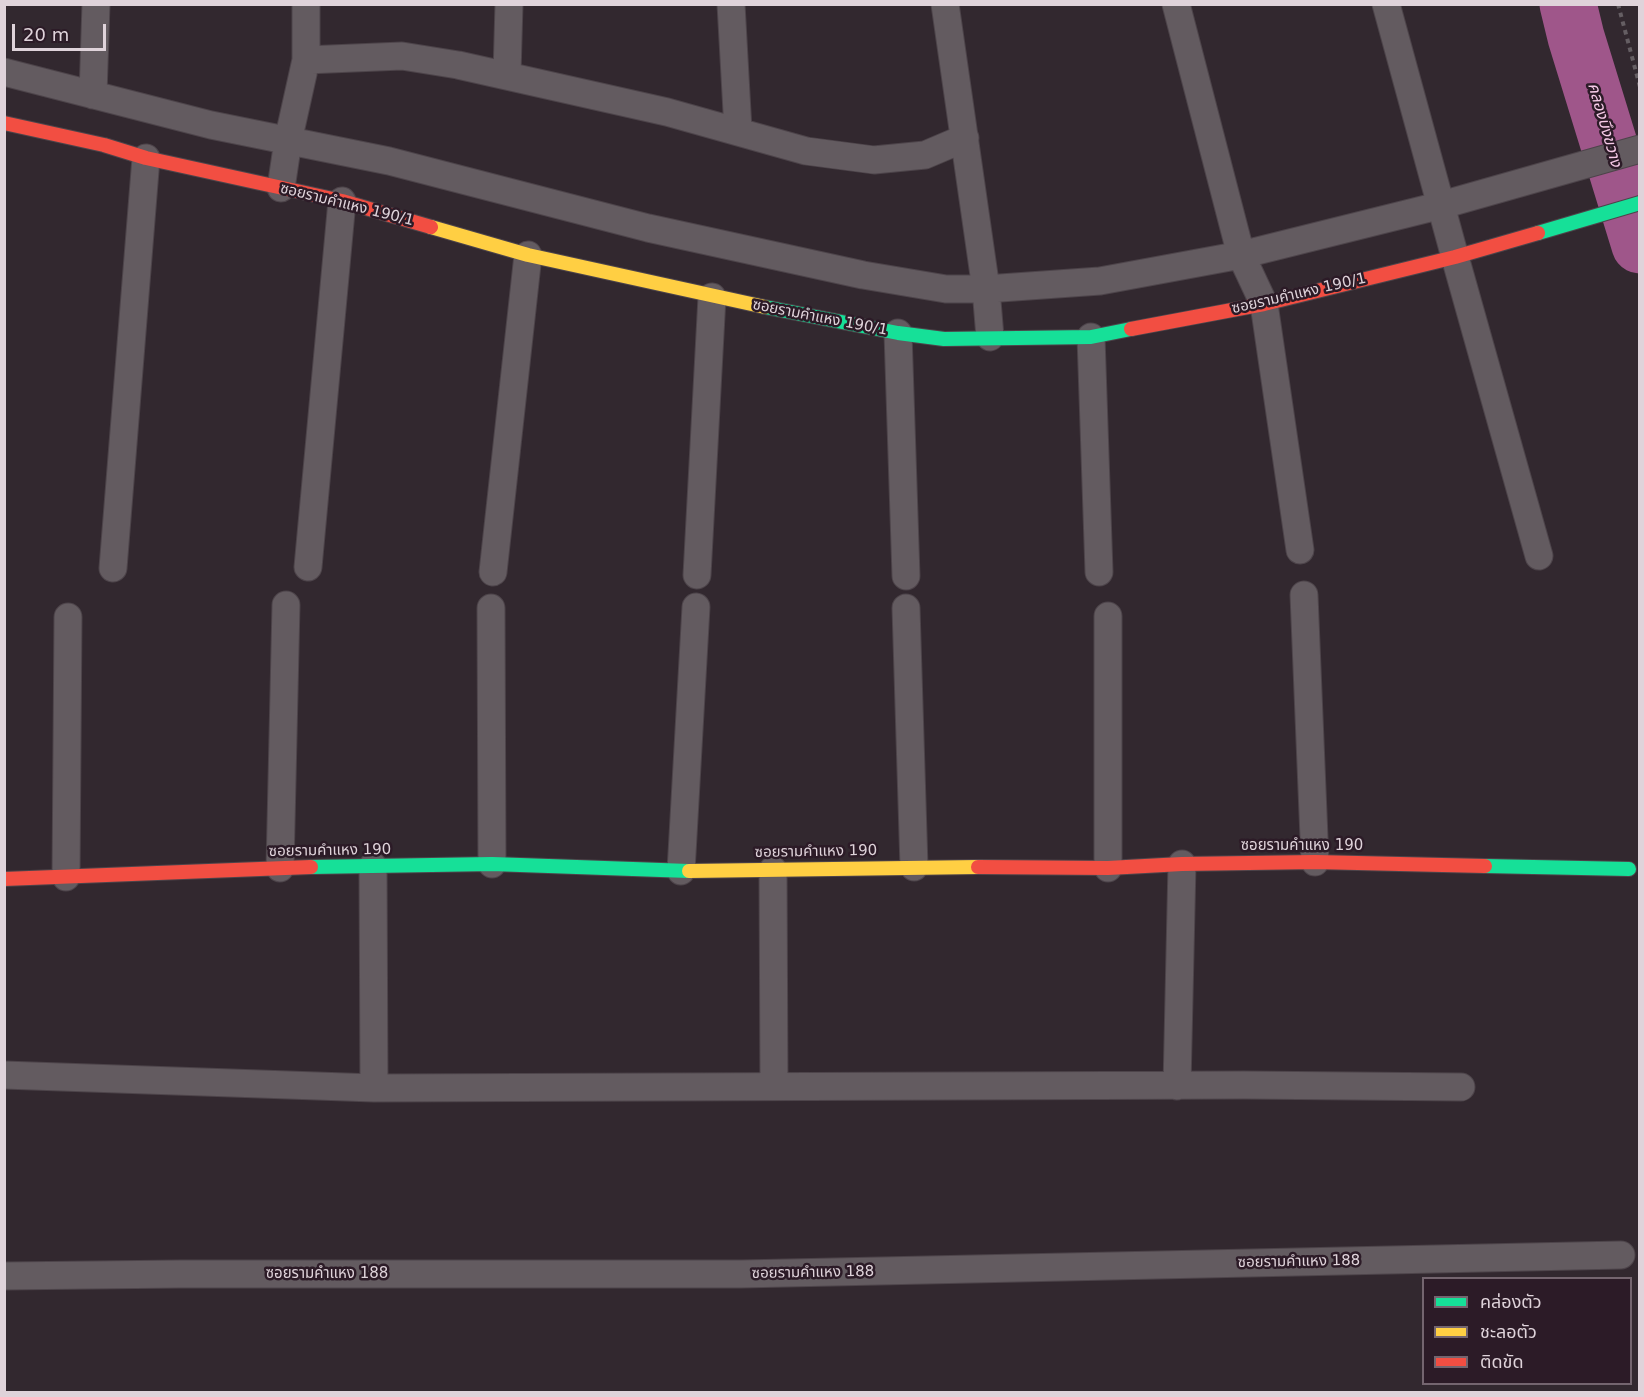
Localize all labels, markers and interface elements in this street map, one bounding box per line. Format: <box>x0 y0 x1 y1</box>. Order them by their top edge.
scale bar <box>15 12 110 50</box>
text: 20 m <box>23 24 69 45</box>
water label: คลองบึงขวาง <box>1583 81 1625 169</box>
street label: ซอยรามคำแหง 190/1 <box>278 180 416 230</box>
street label: ซอยรามคำแหง 190/1 <box>1230 270 1368 318</box>
street label: ซอยรามคำแหง 190/1 <box>751 296 889 340</box>
street label: ซอยรามคำแหง 190 <box>1241 837 1363 855</box>
street label: ซอยรามคำแหง 190 <box>269 841 391 861</box>
street label: ซอยรามคำแหง 190 <box>755 842 877 862</box>
street label: ซอยรามคำแหง 188 <box>1238 1252 1360 1272</box>
street label: ซอยรามคำแหง 188 <box>752 1263 874 1283</box>
street label: ซอยรามคำแหง 188 <box>266 1265 388 1283</box>
legend <box>1422 1277 1632 1385</box>
text: คล่องตัว <box>1480 1291 1542 1312</box>
text: ชะลอตัว <box>1480 1321 1537 1342</box>
text: ติดขัด <box>1480 1351 1523 1372</box>

